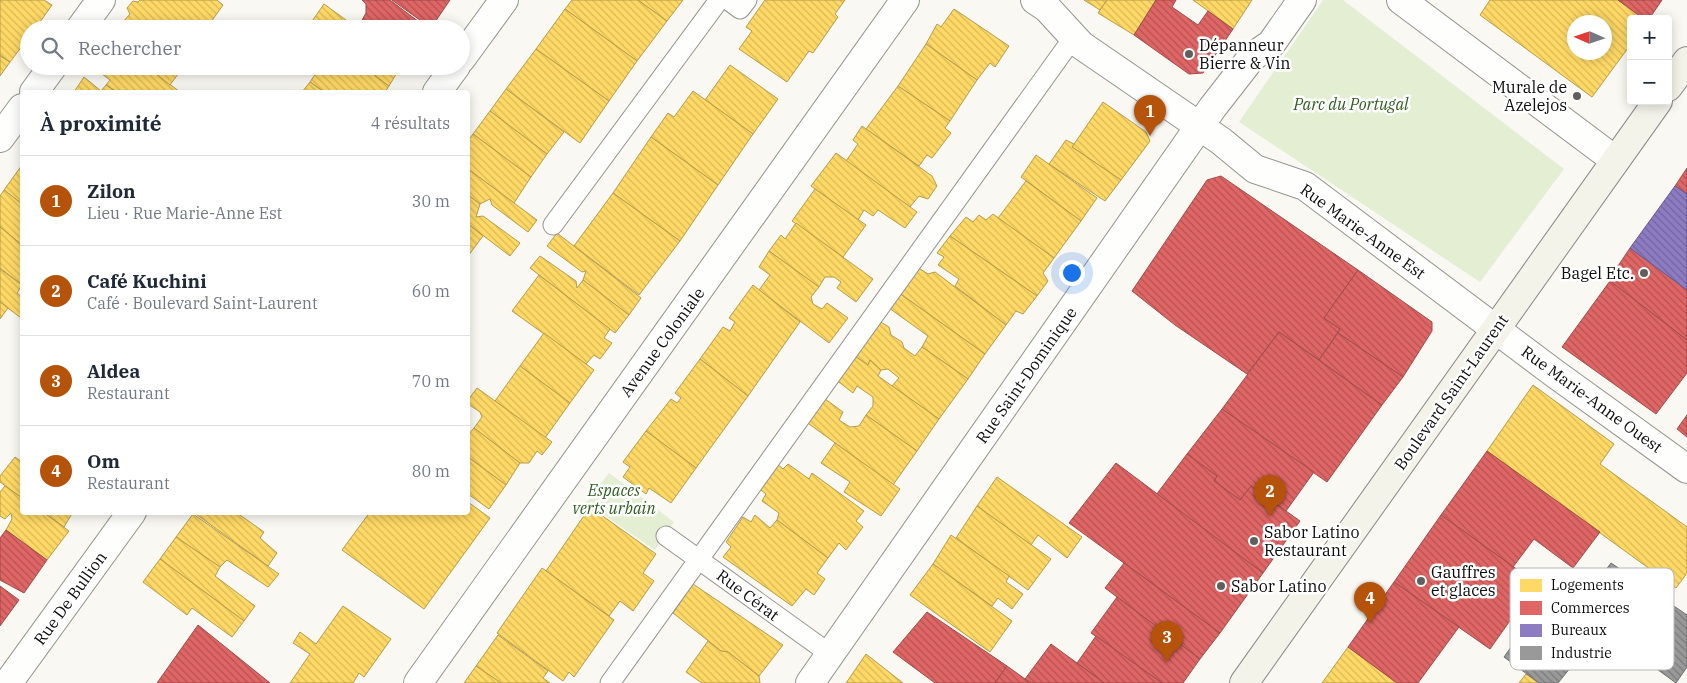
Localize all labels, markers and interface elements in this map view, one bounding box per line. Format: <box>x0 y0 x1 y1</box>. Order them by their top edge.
north arrow <box>1567 15 1612 60</box>
map controls <box>1627 15 1672 105</box>
button: + <box>1627 15 1672 60</box>
search box <box>20 20 470 75</box>
icon: search <box>38 34 66 62</box>
place label: Dépanneur Bierre & Vin <box>1199 35 1290 73</box>
text: Rechercher <box>78 36 181 60</box>
marker: Dépanneur Bierre & Vin <box>1183 48 1195 60</box>
button: − <box>1627 60 1672 105</box>
place label: Murale de Azelejos <box>1492 77 1567 115</box>
marker: Murale de Azelejos <box>1571 90 1583 102</box>
park label: Parc du Portugal <box>1292 94 1409 114</box>
pin: 1 <box>1134 95 1166 136</box>
text: À proximité <box>40 109 162 137</box>
text: 4 résultats <box>371 113 450 133</box>
text: Zilon <box>87 179 136 203</box>
street label: Rue Marie-Anne Est <box>1297 179 1430 283</box>
text: 1 <box>51 191 61 211</box>
text: 30 m <box>412 191 450 211</box>
text: Lieu · Rue Marie-Anne Est <box>87 203 282 223</box>
your location <box>1059 260 1085 286</box>
place label: Bagel Etc. <box>1561 263 1634 283</box>
marker: Bagel Etc. <box>1638 267 1650 279</box>
text: Café Kuchini <box>87 269 207 293</box>
text: 2 <box>51 281 61 301</box>
text: 60 m <box>412 281 450 301</box>
street label: Avenue Coloniale <box>616 283 708 401</box>
text: Café · Boulevard Saint-Laurent <box>87 293 318 313</box>
street label: Rue Saint-Dominique <box>971 303 1081 447</box>
street label: Boulevard Saint-Laurent <box>1390 310 1513 474</box>
street label: Rue Marie-Anne Ouest <box>1518 341 1667 457</box>
text: Aldea <box>87 359 140 383</box>
text: 3 <box>51 371 61 391</box>
text: 70 m <box>412 371 450 391</box>
text: Restaurant <box>87 383 170 403</box>
text: Om <box>87 449 120 473</box>
text: 4 <box>51 461 61 481</box>
text: 80 m <box>412 461 450 481</box>
text: Restaurant <box>87 473 170 493</box>
pin: 2 <box>1254 475 1286 516</box>
park label: Espaces verts urbain <box>573 480 655 518</box>
place label: Sabor Latino Restaurant <box>1264 522 1360 560</box>
marker: Sabor Latino Restaurant <box>1248 535 1260 547</box>
street label: Rue De Bullion <box>29 547 111 649</box>
place label: Gauffres et glaces <box>1431 562 1496 600</box>
street label: Rue Cérat <box>713 565 783 625</box>
legend <box>1510 568 1674 670</box>
marker: Gauffres et glaces <box>1415 575 1427 587</box>
place label: Sabor Latino <box>1231 576 1327 596</box>
text: Logements <box>1551 576 1624 594</box>
marker: Sabor Latino <box>1215 580 1227 592</box>
pin: 4 <box>1354 582 1386 623</box>
text: Commerces <box>1551 599 1630 617</box>
pin: 3 <box>1151 621 1183 662</box>
text: Bureaux <box>1551 621 1607 639</box>
text: Industrie <box>1551 644 1612 662</box>

